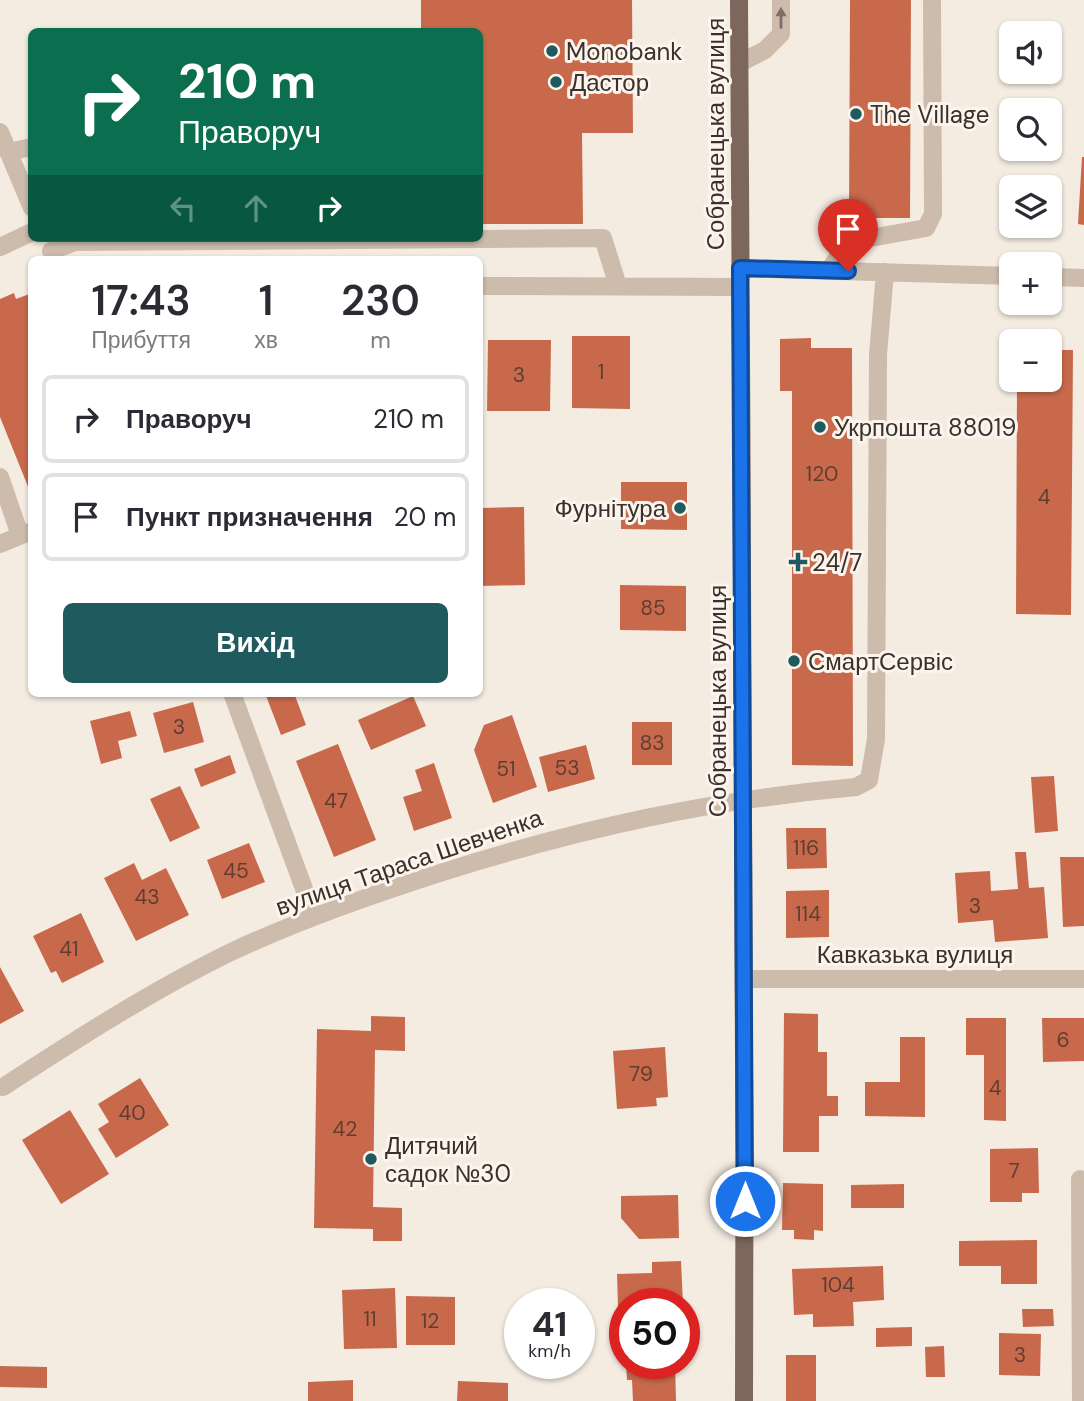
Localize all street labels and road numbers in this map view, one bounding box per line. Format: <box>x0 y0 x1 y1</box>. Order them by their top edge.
street label: Собранецька вулиця <box>700 18 731 250</box>
street label: Собранецька вулиця <box>702 585 733 817</box>
street label: вулиця Тараса Шевченка <box>272 802 547 922</box>
street label: Кавказька вулиця <box>817 939 1013 970</box>

